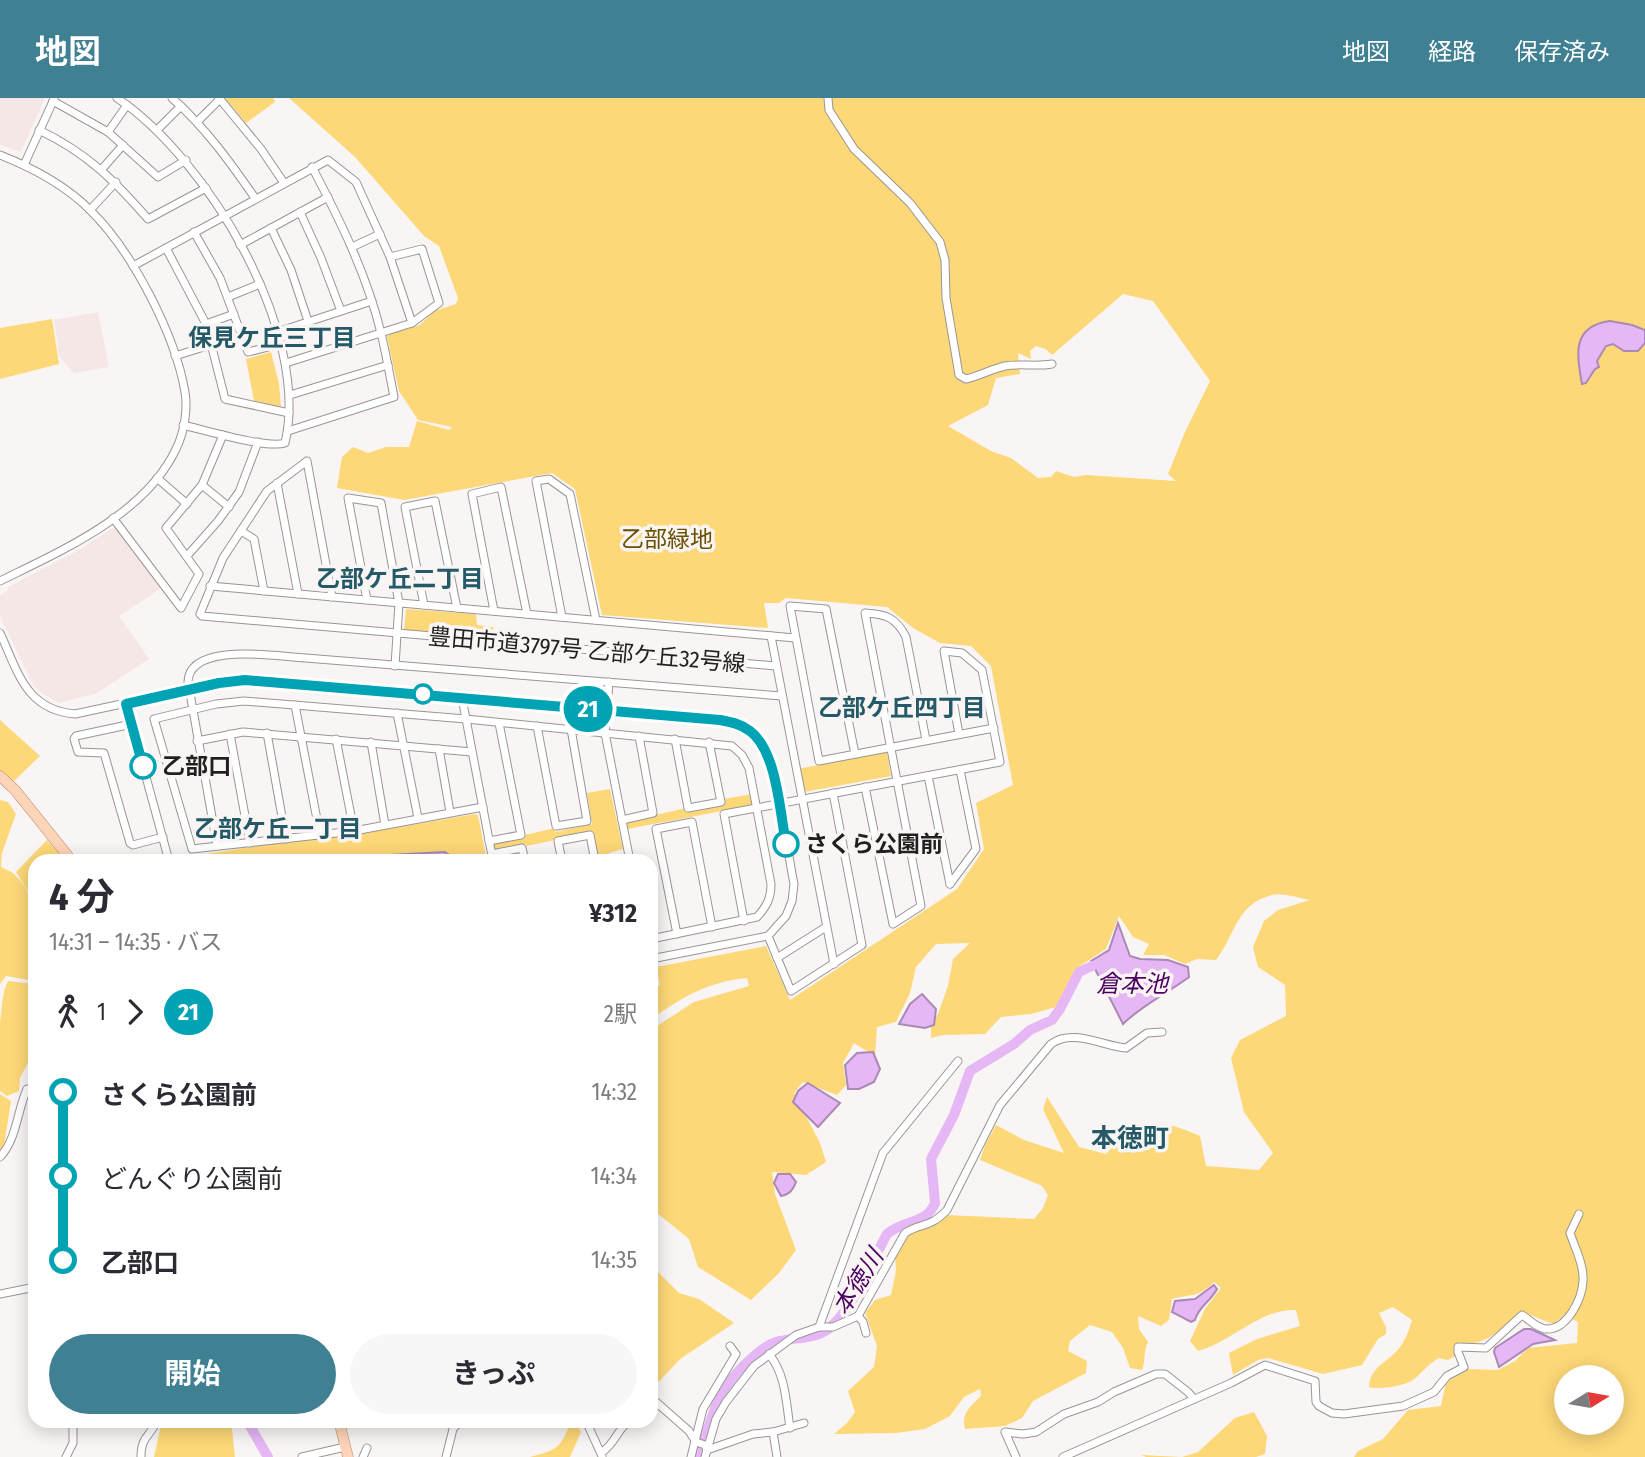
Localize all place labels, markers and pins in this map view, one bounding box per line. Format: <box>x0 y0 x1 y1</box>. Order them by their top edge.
unlabelled marker <box>413 684 433 704</box>
place label: 乙部口 <box>162 752 231 780</box>
marker: 乙部口 <box>130 753 156 779</box>
place label: さくら公園前 <box>805 830 943 858</box>
marker: さくら公園前 <box>773 831 799 857</box>

